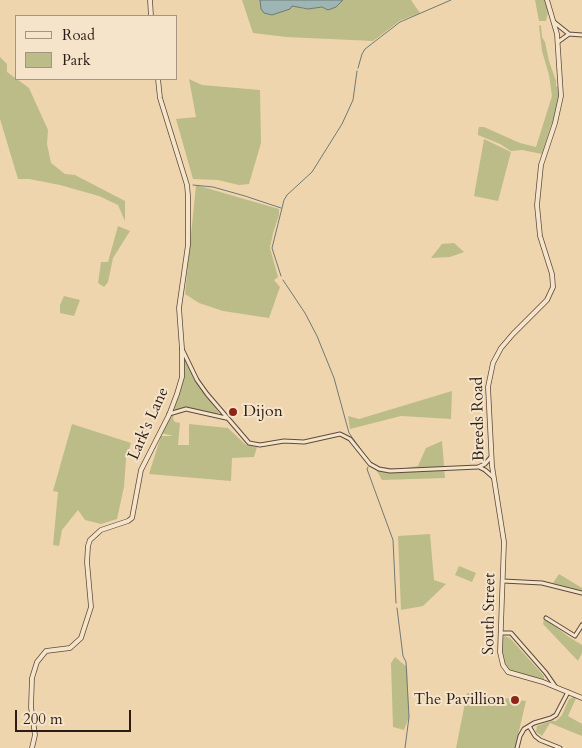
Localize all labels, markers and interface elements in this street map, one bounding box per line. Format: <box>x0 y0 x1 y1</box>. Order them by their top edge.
legend <box>15 15 178 80</box>
text: Road <box>62 25 95 45</box>
text: Park <box>62 50 91 70</box>
street label: Breeds Road <box>469 377 489 461</box>
street label: Lark's Lane <box>125 385 173 463</box>
place label: Dijon <box>243 402 283 422</box>
marker: Dijon <box>227 406 239 418</box>
street label: South Street <box>480 573 500 655</box>
place label: The Pavillion <box>414 690 505 710</box>
marker: The Pavillion <box>509 694 521 706</box>
scale bar <box>18 700 134 732</box>
text: 200 m <box>23 709 63 729</box>

